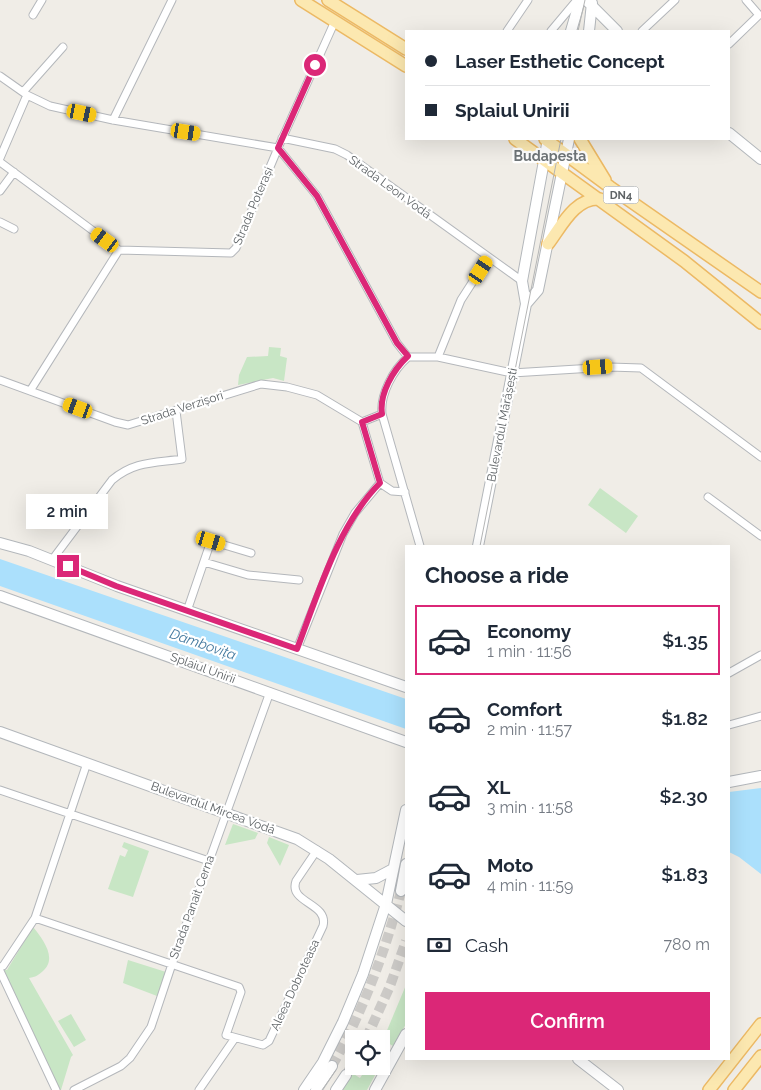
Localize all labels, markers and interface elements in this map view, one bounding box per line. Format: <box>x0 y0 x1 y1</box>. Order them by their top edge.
text: Laser Esthetic Concept <box>455 50 665 72</box>
route start <box>304 54 326 76</box>
text: Splaiul Unirii <box>455 99 570 121</box>
car <box>65 103 98 123</box>
car <box>170 122 201 142</box>
district label: Budapesta <box>514 148 586 164</box>
street label: Strada Leon Vodă <box>346 152 434 222</box>
street label: Strada Poterași <box>230 165 276 247</box>
road number: DN4 <box>604 186 638 204</box>
car <box>88 225 121 255</box>
car <box>466 253 495 287</box>
car <box>582 358 613 376</box>
street label: Bulevardul Mărășești <box>484 367 520 483</box>
street label: Strada Verzișori <box>139 388 225 428</box>
car <box>61 396 94 420</box>
callout: 2 min <box>27 494 109 528</box>
text: 2 min <box>47 502 88 521</box>
car <box>194 529 227 553</box>
route end <box>57 555 79 577</box>
text: Choose a ride <box>425 562 569 588</box>
icon: car <box>427 618 472 663</box>
text: Economy <box>487 620 571 642</box>
water label: Dâmbovița <box>168 625 238 663</box>
text: $1.35 <box>662 629 708 651</box>
text: 1 min · 11:56 <box>487 642 572 661</box>
street label: Splaiul Unirii <box>169 650 237 686</box>
icon: car <box>427 696 472 741</box>
text: Comfort <box>487 698 562 720</box>
text: $1.82 <box>661 707 708 729</box>
text: 2 min · 11:57 <box>487 720 572 739</box>
icon: car <box>427 774 472 819</box>
text: XL <box>487 776 510 798</box>
street label: Bulevardul Mircea Vodă <box>149 779 277 837</box>
text: $2.30 <box>659 785 708 807</box>
text: 3 min · 11:58 <box>487 798 573 817</box>
icon: car <box>427 852 472 897</box>
street label: Strada Panait Cerna <box>167 853 217 961</box>
text: Moto <box>487 854 533 876</box>
text: $1.83 <box>661 863 708 885</box>
text: 4 min · 11:59 <box>487 876 573 895</box>
icon: cash <box>425 931 453 959</box>
text: Cash <box>465 934 509 956</box>
text: 780 m <box>663 935 710 954</box>
street label: Aleea Dobroteasa <box>268 937 322 1033</box>
button: Confirm <box>425 992 710 1050</box>
map controls <box>345 1030 390 1075</box>
button: locate <box>345 1030 390 1075</box>

